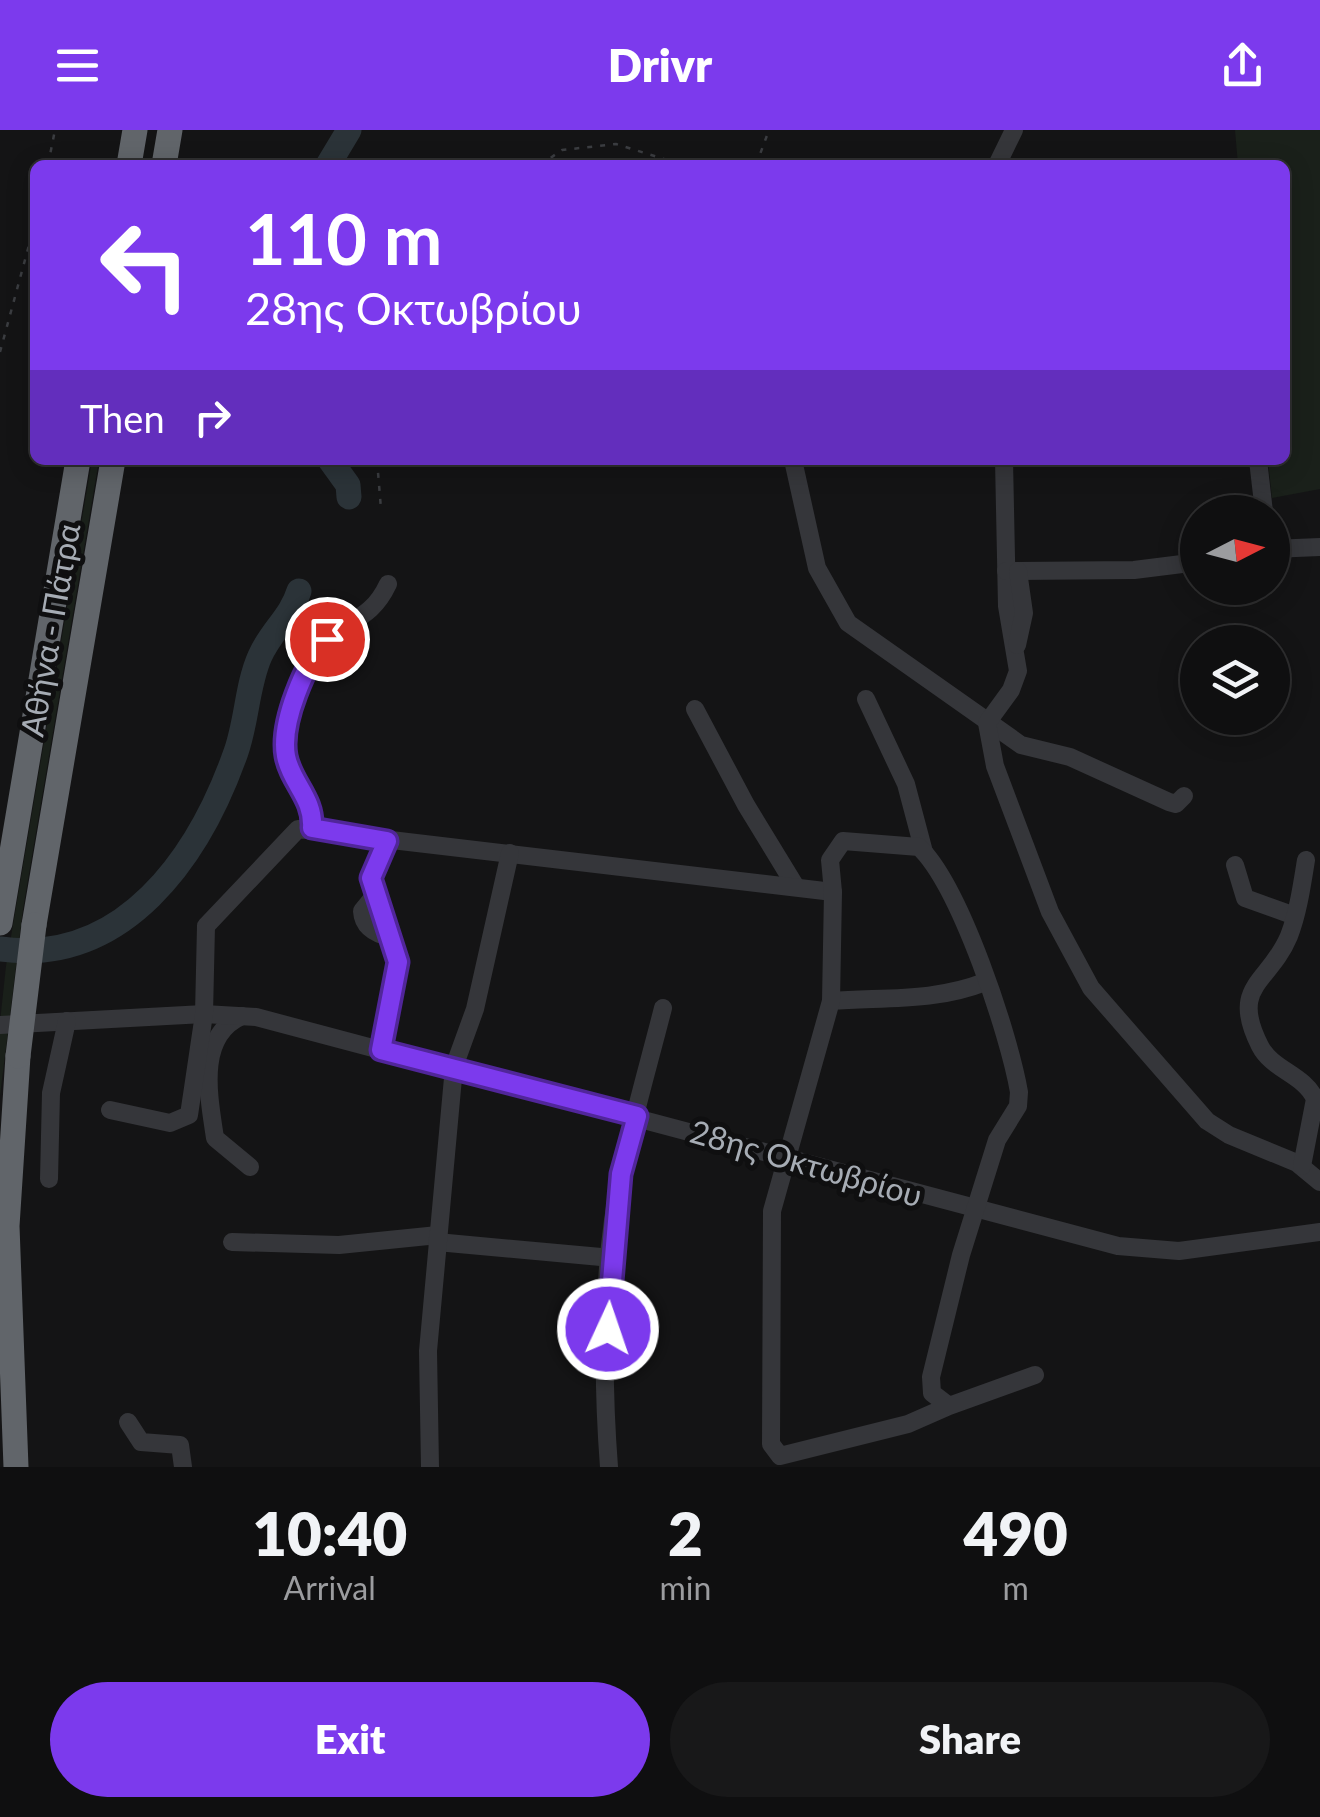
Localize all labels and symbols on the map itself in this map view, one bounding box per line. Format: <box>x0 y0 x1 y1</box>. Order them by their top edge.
north arrow <box>1180 495 1290 605</box>
street label: Αθήνα - Πάτρα <box>12 520 87 739</box>
pin <box>285 597 370 682</box>
street label: 28ης Οκτωβρίου <box>686 1111 927 1214</box>
position arrow <box>556 1277 660 1381</box>

